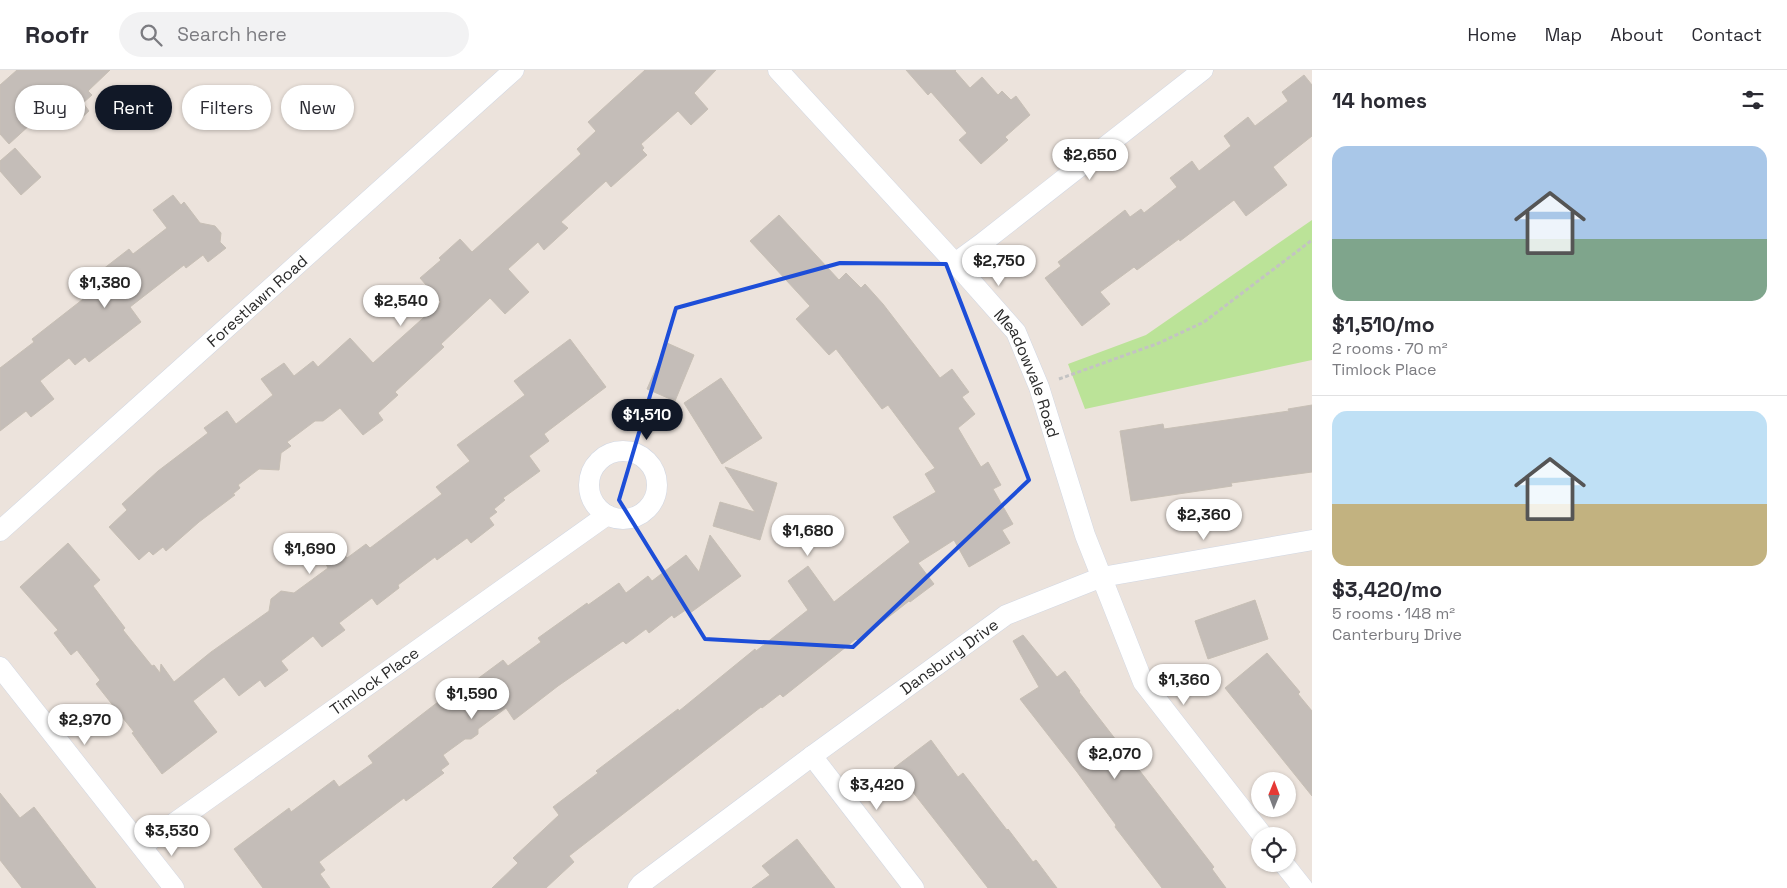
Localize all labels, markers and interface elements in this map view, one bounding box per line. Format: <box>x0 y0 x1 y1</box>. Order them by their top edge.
search box <box>119 12 469 57</box>
text: Roofr <box>25 19 89 50</box>
icon: search <box>137 21 165 49</box>
text: Search here <box>177 22 287 47</box>
text: Home <box>1468 23 1517 46</box>
text: Map <box>1545 23 1582 46</box>
text: About <box>1610 23 1664 46</box>
text: Contact <box>1692 23 1762 46</box>
chip: Buy <box>15 85 85 130</box>
chip: Rent <box>95 85 172 130</box>
chip: Filters <box>182 85 271 130</box>
chip: New <box>281 85 354 130</box>
icon: filters <box>1739 86 1767 114</box>
text: 14 homes <box>1332 87 1427 114</box>
pin: $2,650 <box>1049 138 1131 181</box>
text: $2,650 <box>1063 144 1117 165</box>
icon: home <box>1505 178 1595 268</box>
pin: $2,750 <box>958 244 1040 287</box>
street label: Forestlawn Road <box>202 250 312 351</box>
text: $2,750 <box>973 250 1025 271</box>
pin: $1,380 <box>64 266 146 309</box>
text: $1,380 <box>79 272 131 293</box>
pin: $2,540 <box>360 284 442 327</box>
text: $2,540 <box>374 290 428 311</box>
street label: Meadowvale Road <box>990 304 1065 440</box>
text: $1,510/mo <box>1332 311 1435 338</box>
text: 2 rooms · 70 m² <box>1332 338 1448 359</box>
text: Timlock Place <box>1332 359 1437 380</box>
pin: $1,510 <box>606 398 688 441</box>
text: $1,510 <box>623 404 671 425</box>
icon: home <box>1505 444 1595 534</box>
pin: $2,360 <box>1163 498 1245 541</box>
text: $2,360 <box>1177 504 1231 525</box>
pin: $1,680 <box>767 514 849 557</box>
text: $1,680 <box>782 520 834 541</box>
pin: $1,690 <box>269 532 351 575</box>
text: $1,690 <box>284 538 336 559</box>
text: $3,420/mo <box>1332 576 1442 603</box>
text: 5 rooms · 148 m² <box>1332 603 1455 624</box>
street label: Dansbury Drive <box>896 614 1002 699</box>
text: Canterbury Drive <box>1332 624 1462 645</box>
street label: Timlock Place <box>325 642 423 720</box>
pin: $1,360 <box>1143 664 1225 706</box>
text: $1,360 <box>1158 669 1210 690</box>
pin: $1,590 <box>431 678 513 720</box>
text: $1,590 <box>446 683 498 704</box>
pin: $2,970 <box>44 704 126 746</box>
text: $2,970 <box>59 709 111 730</box>
pin: $2,070 <box>1074 738 1156 780</box>
text: $2,070 <box>1089 743 1141 764</box>
pin: $3,420 <box>836 768 918 811</box>
north arrow <box>1251 772 1296 818</box>
map controls <box>1251 772 1296 872</box>
text: $3,420 <box>850 774 904 795</box>
pin: $3,530 <box>131 814 213 857</box>
text: $3,530 <box>145 820 199 841</box>
button: locate <box>1251 827 1296 872</box>

